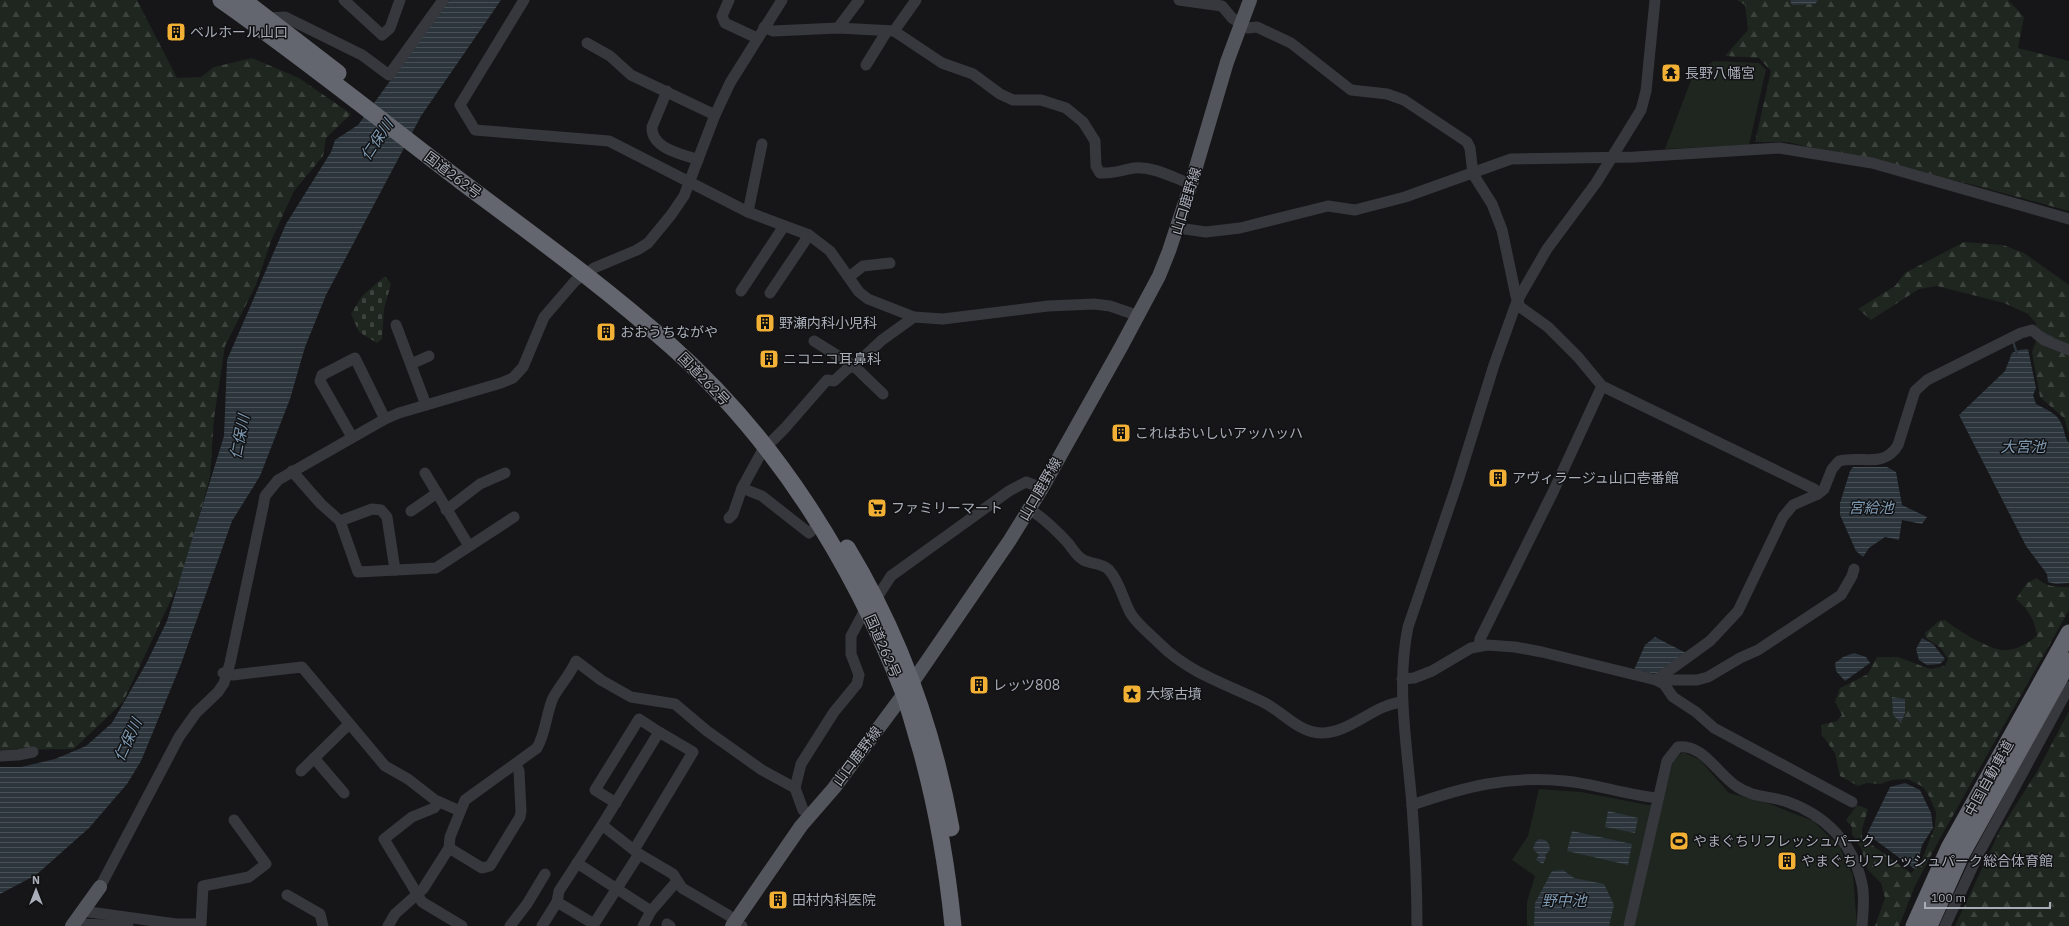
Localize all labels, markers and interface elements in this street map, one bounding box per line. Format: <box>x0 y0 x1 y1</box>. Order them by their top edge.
building icon: ベルホール山口 <box>165 21 187 43</box>
place label: ベルホール山口 <box>190 23 288 41</box>
temple icon: 長野八幡宮 <box>1660 62 1682 84</box>
place label: 長野八幡宮 <box>1685 64 1755 82</box>
water label: 仁保川 <box>356 114 398 164</box>
street label: 国道262号 <box>421 148 485 202</box>
street label: 山口鹿野線 <box>1167 165 1205 237</box>
building icon: 野瀬内科小児科 <box>754 312 776 334</box>
place label: 野瀬内科小児科 <box>779 314 877 332</box>
building icon: おおうちながや <box>595 321 617 343</box>
place label: おおうちながや <box>620 323 718 341</box>
building icon: ニコニコ耳鼻科 <box>758 348 780 370</box>
street label: 国道262号 <box>674 349 734 409</box>
place label: ニコニコ耳鼻科 <box>783 350 881 368</box>
water label: 仁保川 <box>226 411 254 461</box>
building icon: これはおいしいアッハッハ <box>1110 422 1132 444</box>
place label: これはおいしいアッハッハ <box>1135 424 1303 442</box>
water label: 大宮池 <box>2000 437 2047 456</box>
street label: 山口鹿野線 <box>1015 454 1065 524</box>
building icon: アヴィラージュ山口壱番館 <box>1487 467 1509 489</box>
place label: アヴィラージュ山口壱番館 <box>1512 469 1679 487</box>
supermarket icon: ファミリーマート <box>866 497 888 519</box>
water label: 宮給池 <box>1848 498 1895 517</box>
place label: ファミリーマート <box>891 499 1003 517</box>
street label: 国道262号 <box>861 612 905 680</box>
building icon: レッツ808 <box>968 674 990 696</box>
place label: レッツ808 <box>993 676 1060 694</box>
place icon: 大塚古墳 <box>1121 683 1143 705</box>
place label: 大塚古墳 <box>1146 685 1202 703</box>
water label: 仁保川 <box>109 714 147 764</box>
street label: 山口鹿野線 <box>829 723 885 789</box>
street label: 中国自動車道 <box>1961 737 2017 819</box>
sports icon: やまぐちリフレッシュパーク <box>1668 830 1690 852</box>
place label: やまぐちリフレッシュパーク <box>1693 832 1875 850</box>
building icon: やまぐちリフレッシュパーク総合体育館 <box>1776 850 1798 872</box>
place label: やまぐちリフレッシュパーク総合体育館 <box>1801 852 2053 870</box>
north arrow <box>16 870 56 910</box>
text: N <box>32 873 40 887</box>
scale bar <box>1925 884 2050 910</box>
building icon: 田村内科医院 <box>767 889 789 911</box>
text: 100 m <box>1931 890 1966 905</box>
place label: 田村内科医院 <box>792 891 876 909</box>
water label: 野中池 <box>1541 891 1588 910</box>

